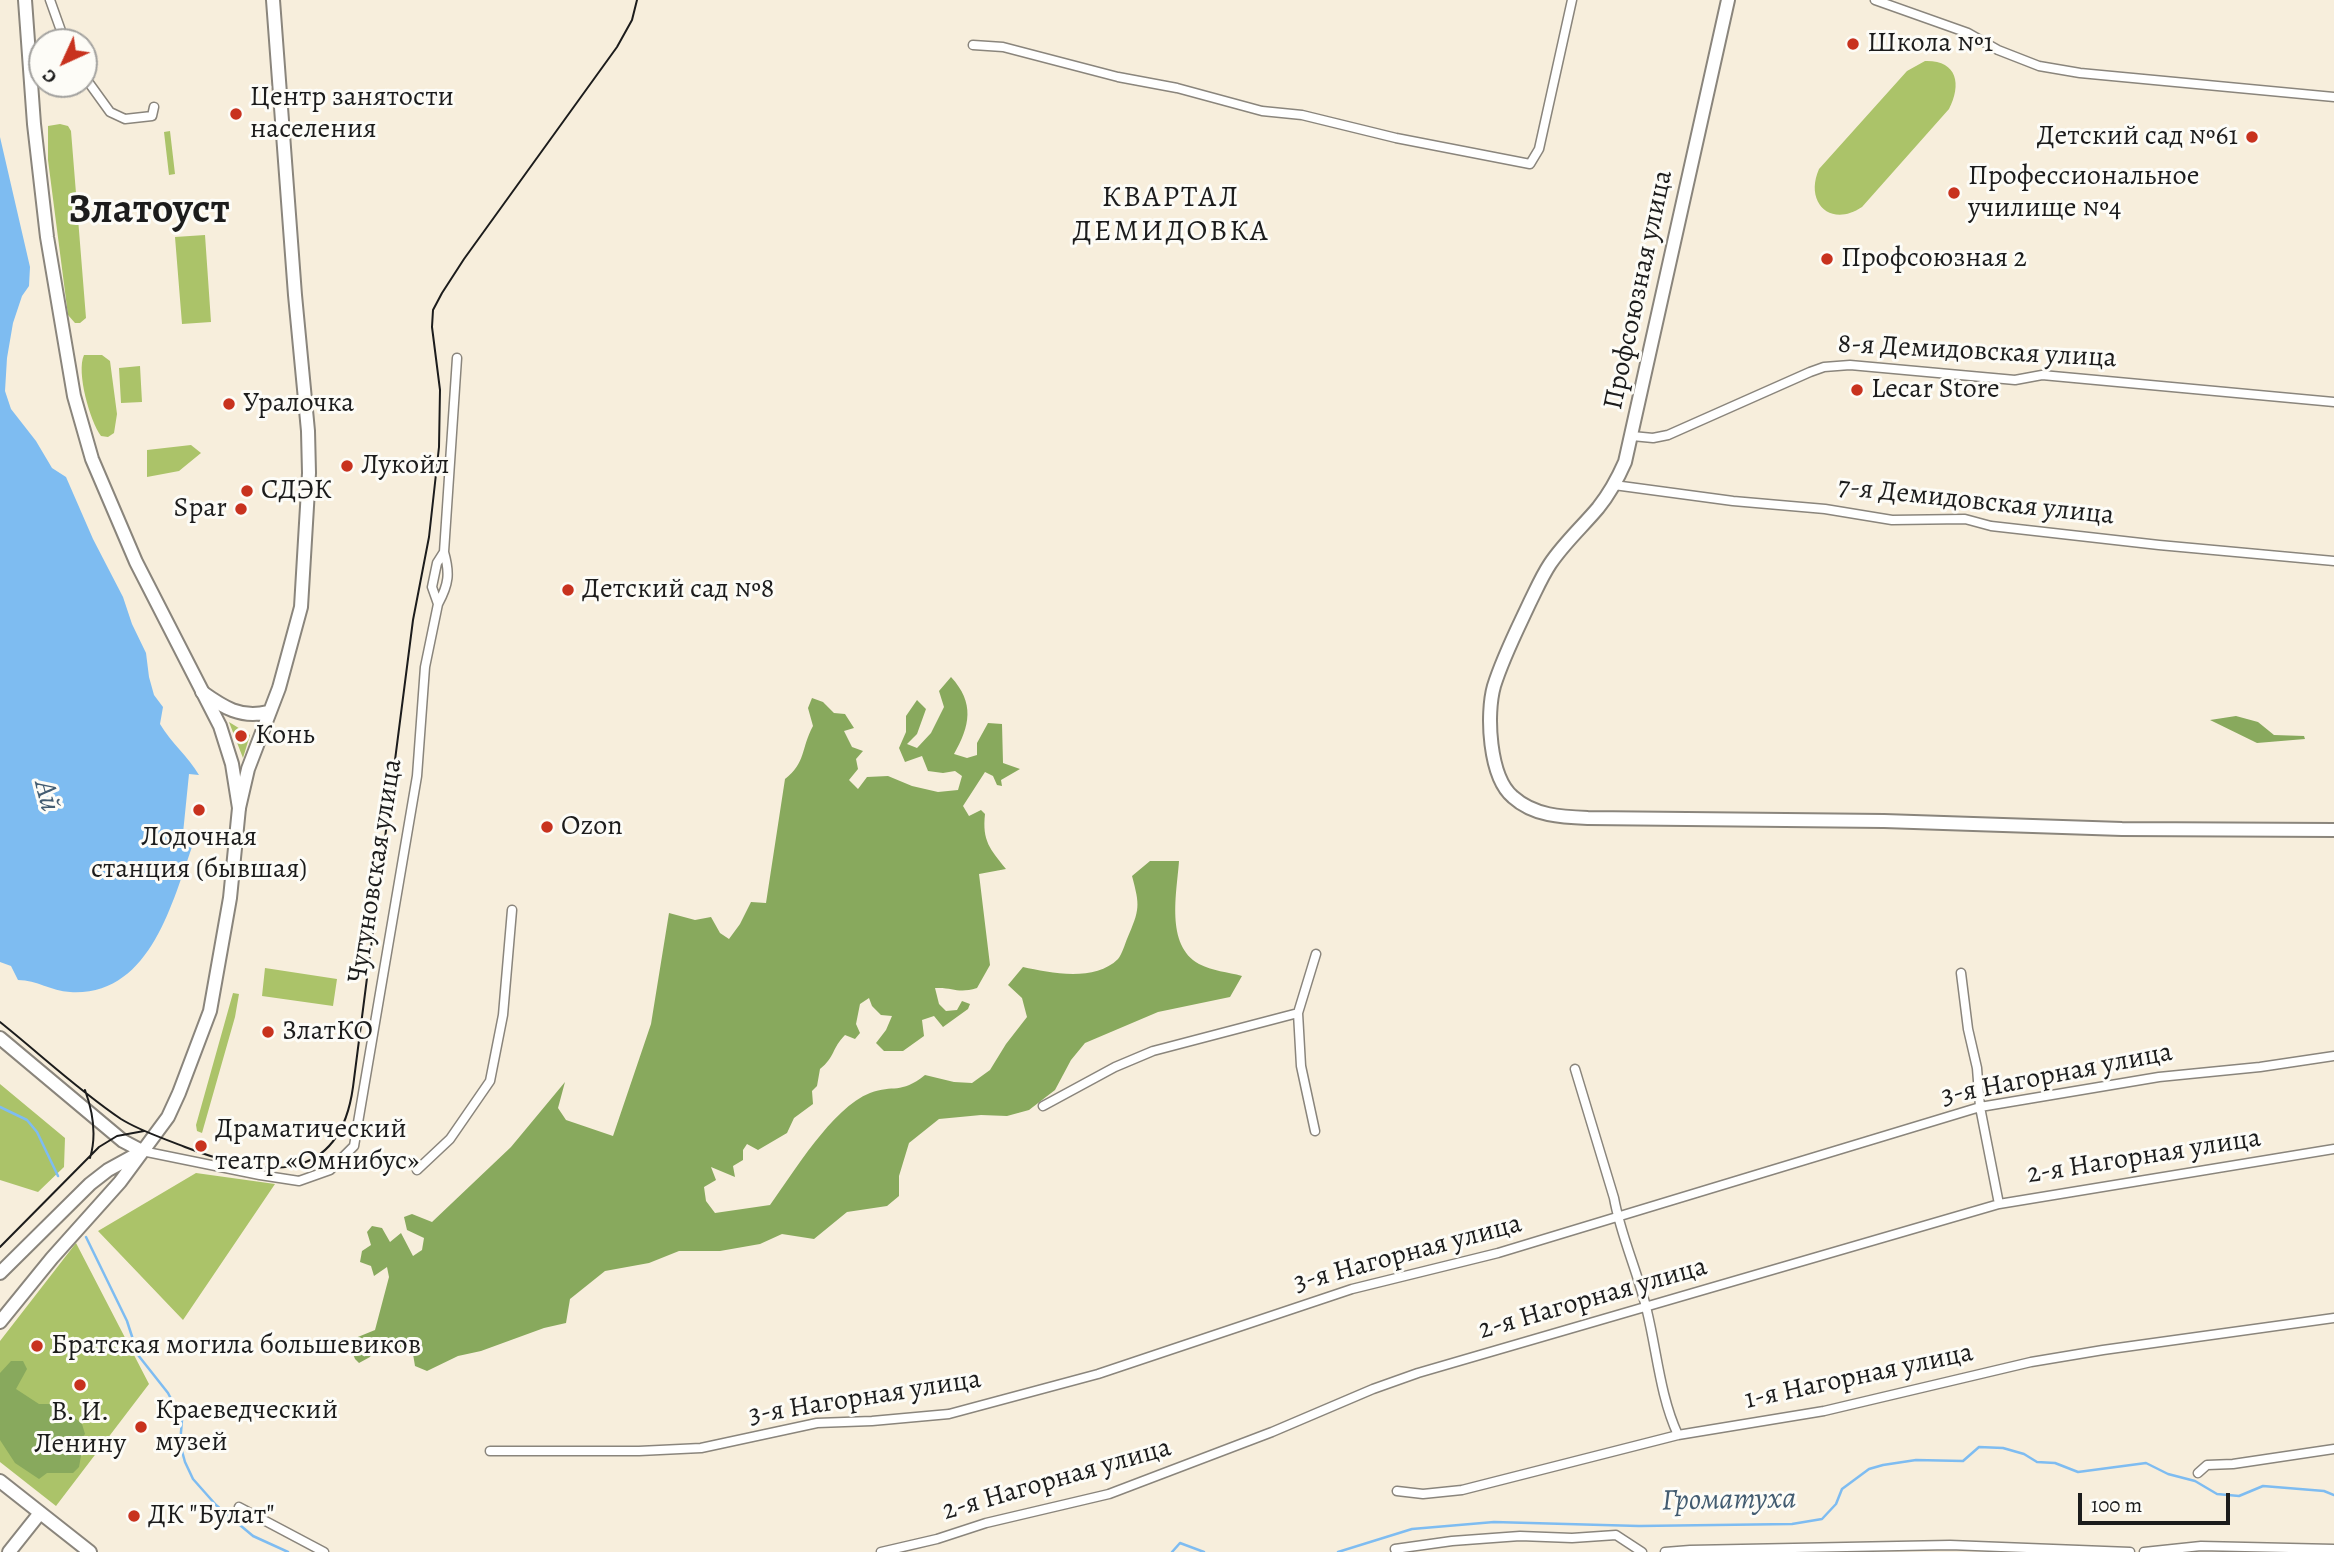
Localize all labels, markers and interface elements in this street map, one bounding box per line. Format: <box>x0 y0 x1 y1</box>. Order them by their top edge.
place label: Школа №1 <box>1867 27 1993 61</box>
north arrow <box>28 28 98 98</box>
marker: Школа №1 <box>1845 36 1861 52</box>
text: С <box>36 63 63 90</box>
place label: Центр занятости населения <box>250 81 454 147</box>
marker: Центр занятости населения <box>228 106 244 122</box>
place label: Детский сад №61 <box>2037 120 2238 154</box>
marker: Детский сад №61 <box>2244 129 2260 145</box>
place label: Профессиональное училище №4 <box>1968 160 2200 226</box>
street label: Профсоюзная улица <box>1597 167 1681 413</box>
district label: КВАРТАЛ ДЕМИДОВКА <box>1074 181 1268 251</box>
marker: Профессиональное училище №4 <box>1946 185 1962 201</box>
district label: Златоуст <box>68 187 230 237</box>
place label: Профсоюзная 2 <box>1841 242 2027 276</box>
marker: Профсоюзная 2 <box>1819 251 1835 267</box>
street label: 8-я Демидовская улица <box>1837 328 2117 376</box>
place label: Lecar Store <box>1871 373 2000 407</box>
marker: Lecar Store <box>1849 382 1865 398</box>
place label: Уралочка <box>243 387 354 421</box>
marker: Уралочка <box>221 396 237 412</box>
place label: Лукойл <box>361 449 450 483</box>
marker: Лукойл <box>339 458 355 474</box>
street label: 7-я Демидовская улица <box>1836 471 2116 533</box>
place label: СДЭК <box>261 474 332 508</box>
marker: СДЭК <box>239 483 255 499</box>
place label: Spar <box>174 492 227 526</box>
marker: Spar <box>233 501 249 517</box>
place label: Детский сад №8 <box>582 573 774 607</box>
marker: Детский сад №8 <box>560 582 576 598</box>
place label: Конь <box>255 719 315 753</box>
marker: Конь <box>233 728 249 744</box>
street label: Чугуновская улица <box>342 757 410 985</box>
water label: Ай <box>25 777 67 815</box>
marker: Лодочная станция (бывшая) <box>191 802 207 818</box>
place label: Ozon <box>561 810 623 844</box>
marker: Ozon <box>539 819 555 835</box>
place label: Лодочная станция (бывшая) <box>91 821 307 887</box>
place label: ЗлатКО <box>282 1015 373 1049</box>
marker: ЗлатКО <box>260 1024 276 1040</box>
street label: 3-я Нагорная улица <box>1939 1036 2175 1114</box>
place label: Драматический театр «Омнибус» <box>215 1113 419 1179</box>
street label: 2-я Нагорная улица <box>2025 1122 2263 1192</box>
marker: Драматический театр «Омнибус» <box>193 1138 209 1154</box>
street label: 3-я Нагорная улица <box>1290 1207 1526 1301</box>
street label: 2-я Нагорная улица <box>1475 1250 1711 1348</box>
place label: Братская могила большевиков <box>51 1329 421 1363</box>
street label: 1-я Нагорная улица <box>1742 1336 1976 1418</box>
marker: Братская могила большевиков <box>29 1338 45 1354</box>
street label: 3-я Нагорная улица <box>747 1363 983 1433</box>
marker: В. И. Ленину <box>72 1377 88 1393</box>
place label: Краеведческий музей <box>155 1394 338 1460</box>
place label: В. И. Ленину <box>34 1396 126 1462</box>
marker: Краеведческий музей <box>133 1419 149 1435</box>
street label: 2-я Нагорная улица <box>939 1431 1175 1529</box>
scale bar <box>2082 1478 2234 1522</box>
water label: Громатуха <box>1661 1482 1797 1520</box>
text: 100 m <box>2091 1491 2142 1519</box>
place label: ДК "Булат" <box>148 1499 275 1533</box>
marker: ДК "Булат" <box>126 1508 142 1524</box>

